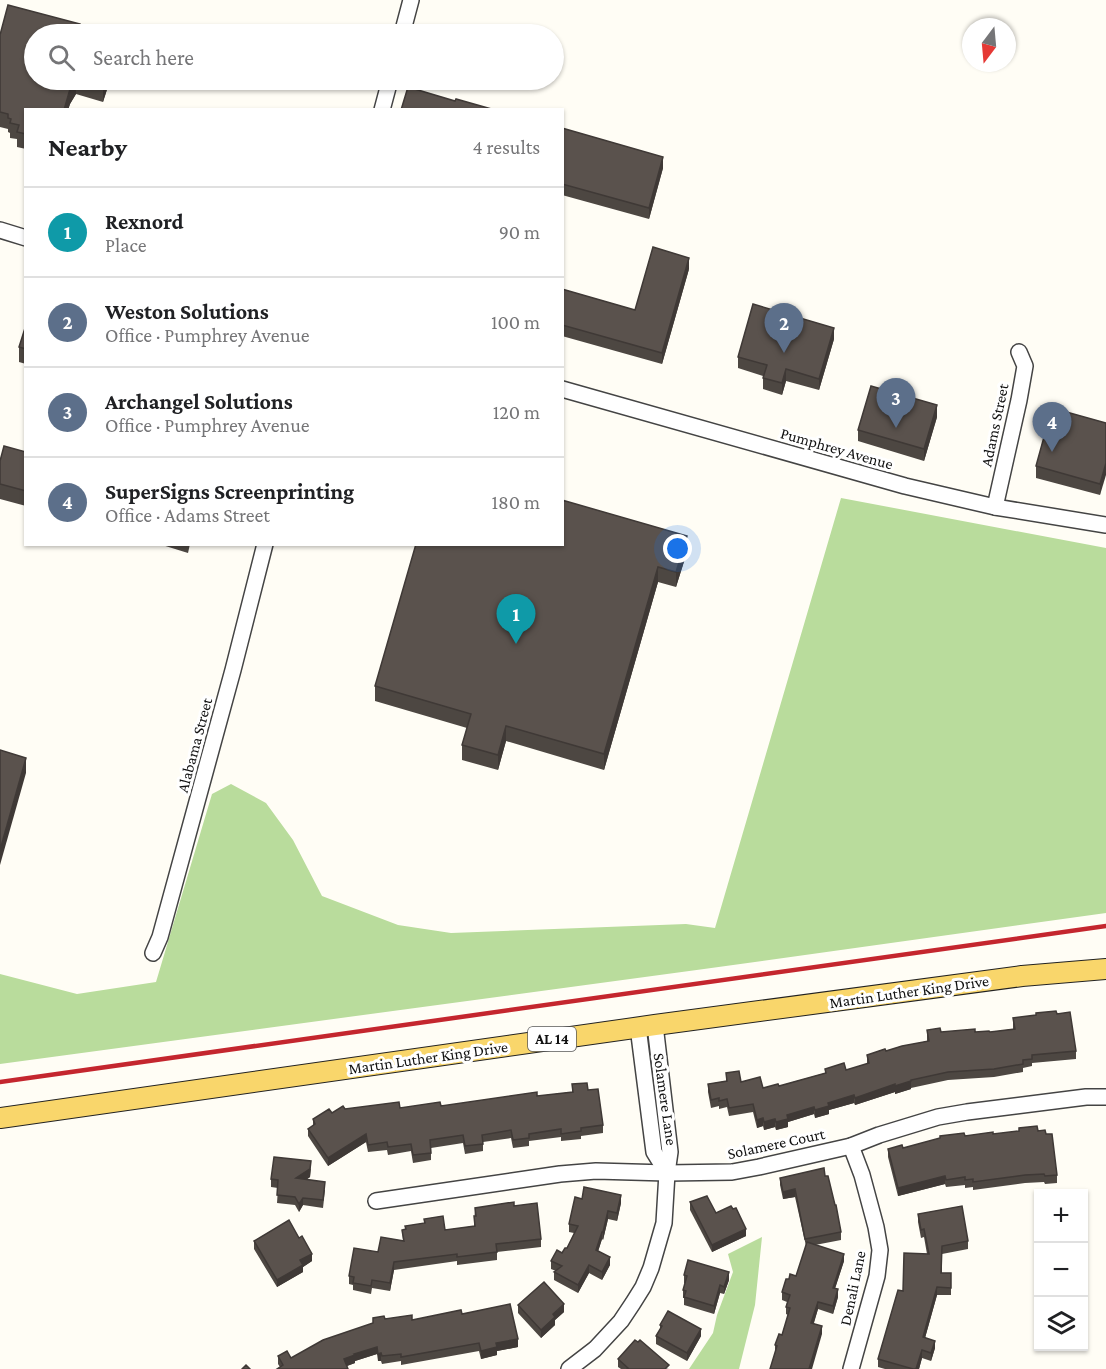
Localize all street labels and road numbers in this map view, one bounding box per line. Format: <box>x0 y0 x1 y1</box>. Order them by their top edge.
street label: Adams Street <box>977 381 1012 468</box>
street label: Pumphrey Avenue <box>778 424 895 474</box>
street label: Alabama Street <box>174 695 215 794</box>
street label: Martin Luther King Drive <box>828 972 990 1012</box>
road number: AL 14 <box>528 1027 576 1051</box>
street label: Martin Luther King Drive <box>347 1038 509 1078</box>
street label: Solamere Lane <box>651 1052 680 1146</box>
street label: Solamere Court <box>726 1125 827 1162</box>
street label: Denali Lane <box>836 1249 869 1327</box>

